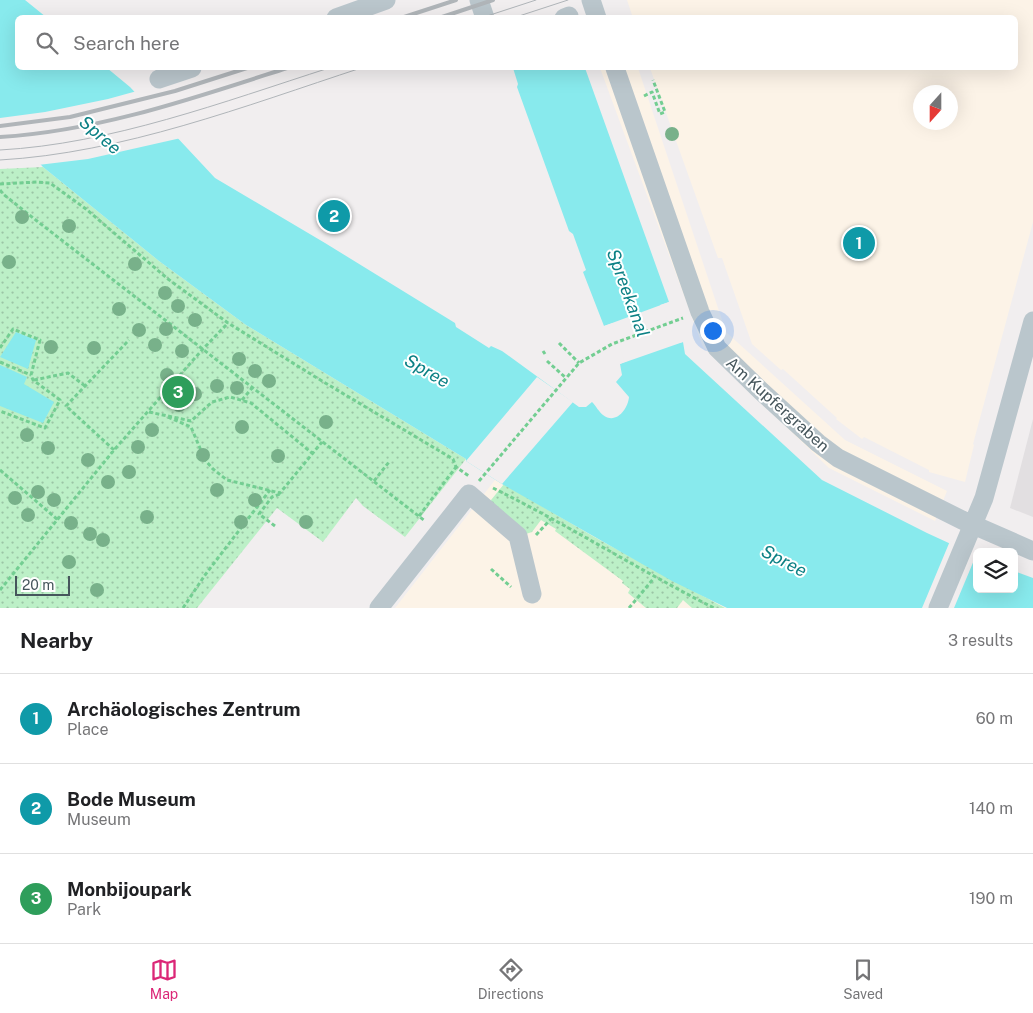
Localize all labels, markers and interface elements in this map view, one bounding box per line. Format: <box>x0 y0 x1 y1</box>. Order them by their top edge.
search box <box>15 15 1018 70</box>
icon: search <box>33 29 61 57</box>
text: Search here <box>73 32 180 54</box>
north arrow <box>913 85 958 130</box>
water label: Spree <box>75 111 126 159</box>
pin: 2 <box>318 197 350 235</box>
pin: 1 <box>843 224 875 262</box>
water label: Spreekanal <box>603 246 654 340</box>
your location <box>700 318 726 344</box>
water label: Spree <box>401 349 454 392</box>
street label: Am Kupfergraben <box>722 353 833 456</box>
pin: 3 <box>162 373 194 411</box>
water label: Spree <box>758 540 811 581</box>
map controls <box>973 548 1018 593</box>
button: layers <box>973 548 1018 593</box>
scale bar <box>15 573 70 596</box>
text: 20 m <box>22 577 54 593</box>
text: Nearby <box>20 628 93 653</box>
text: 3 results <box>948 631 1013 650</box>
text: Archäologisches Zentrum <box>67 698 301 720</box>
text: 1 <box>33 709 39 728</box>
text: 60 m <box>976 709 1013 728</box>
text: Place <box>67 720 109 739</box>
text: Bode Museum <box>67 788 196 810</box>
text: 2 <box>31 799 41 818</box>
text: 140 m <box>969 799 1013 818</box>
text: Museum <box>67 810 131 829</box>
text: Monbijoupark <box>67 878 192 900</box>
text: 3 <box>31 889 41 908</box>
text: 190 m <box>969 889 1013 908</box>
text: Park <box>67 900 101 919</box>
tab: Map <box>150 956 178 1002</box>
tab: Directions <box>478 956 544 1002</box>
tab: Saved <box>843 956 883 1002</box>

